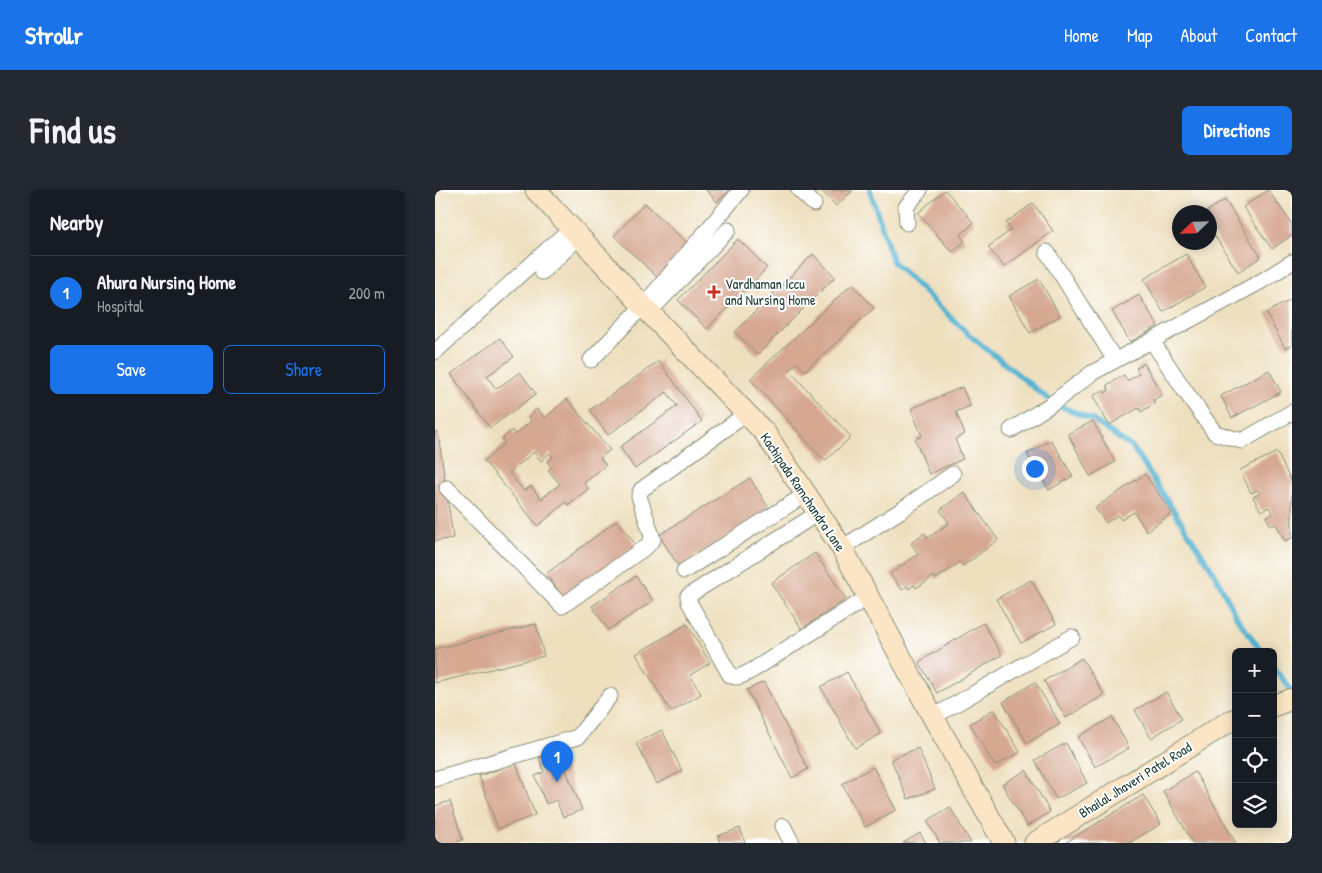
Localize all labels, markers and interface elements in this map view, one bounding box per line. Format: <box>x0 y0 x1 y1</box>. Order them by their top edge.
text: Strollr <box>25 19 83 51</box>
text: Home <box>1064 23 1099 48</box>
text: Map <box>1127 23 1152 48</box>
text: About <box>1180 23 1217 48</box>
text: Contact <box>1245 23 1297 48</box>
button: Directions <box>1182 106 1292 155</box>
text: Find us <box>30 107 116 154</box>
north arrow <box>1172 205 1217 250</box>
text: Nearby <box>50 208 103 237</box>
text: Ahura Nursing Home <box>97 269 236 295</box>
place label: Vardhaman Iccu and Nursing Home <box>725 274 816 310</box>
text: 1 <box>63 282 69 304</box>
text: 200 m <box>349 282 385 304</box>
marker: Vardhaman Iccu and Nursing Home <box>707 285 721 299</box>
text: Hospital <box>97 295 144 317</box>
button: Save <box>50 345 213 394</box>
button: Share <box>223 345 385 394</box>
street label: Kachipada Ramchandra Lane <box>756 429 851 556</box>
your location <box>1022 456 1048 482</box>
map controls <box>1232 648 1277 828</box>
button: + <box>1232 648 1277 693</box>
button: − <box>1232 693 1277 738</box>
street label: Bhailal Jhaveri Patel Road <box>1075 737 1195 822</box>
button: locate <box>1232 738 1277 783</box>
pin: 1 <box>541 741 573 782</box>
button: layers <box>1232 783 1277 828</box>

